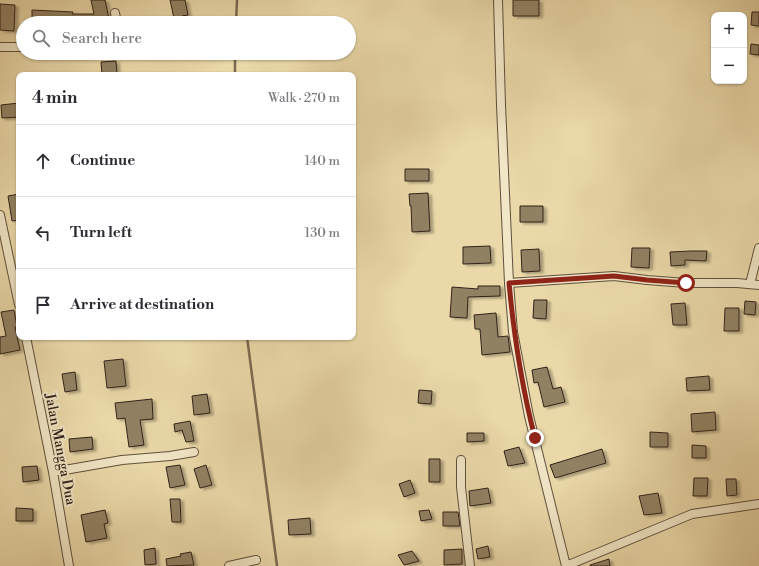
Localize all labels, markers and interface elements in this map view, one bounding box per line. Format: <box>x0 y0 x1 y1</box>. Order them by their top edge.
map controls <box>711 12 747 84</box>
button: + <box>711 12 747 48</box>
search box <box>16 16 356 60</box>
icon: search <box>30 27 52 49</box>
text: Search here <box>62 29 142 48</box>
button: − <box>711 48 747 84</box>
text: 4 min <box>32 87 77 109</box>
text: Walk · 270 m <box>268 90 340 106</box>
icon: ahead <box>32 150 54 172</box>
text: Continue <box>70 151 135 170</box>
text: 140 m <box>304 153 340 169</box>
icon: left <box>32 222 54 244</box>
text: Turn left <box>70 223 132 242</box>
text: 130 m <box>305 225 340 241</box>
route start <box>677 274 695 292</box>
icon: arrive <box>32 294 54 316</box>
text: Arrive at destination <box>70 295 214 314</box>
street label: Jalan Mangga Dua <box>40 391 80 508</box>
route end <box>526 429 544 447</box>

